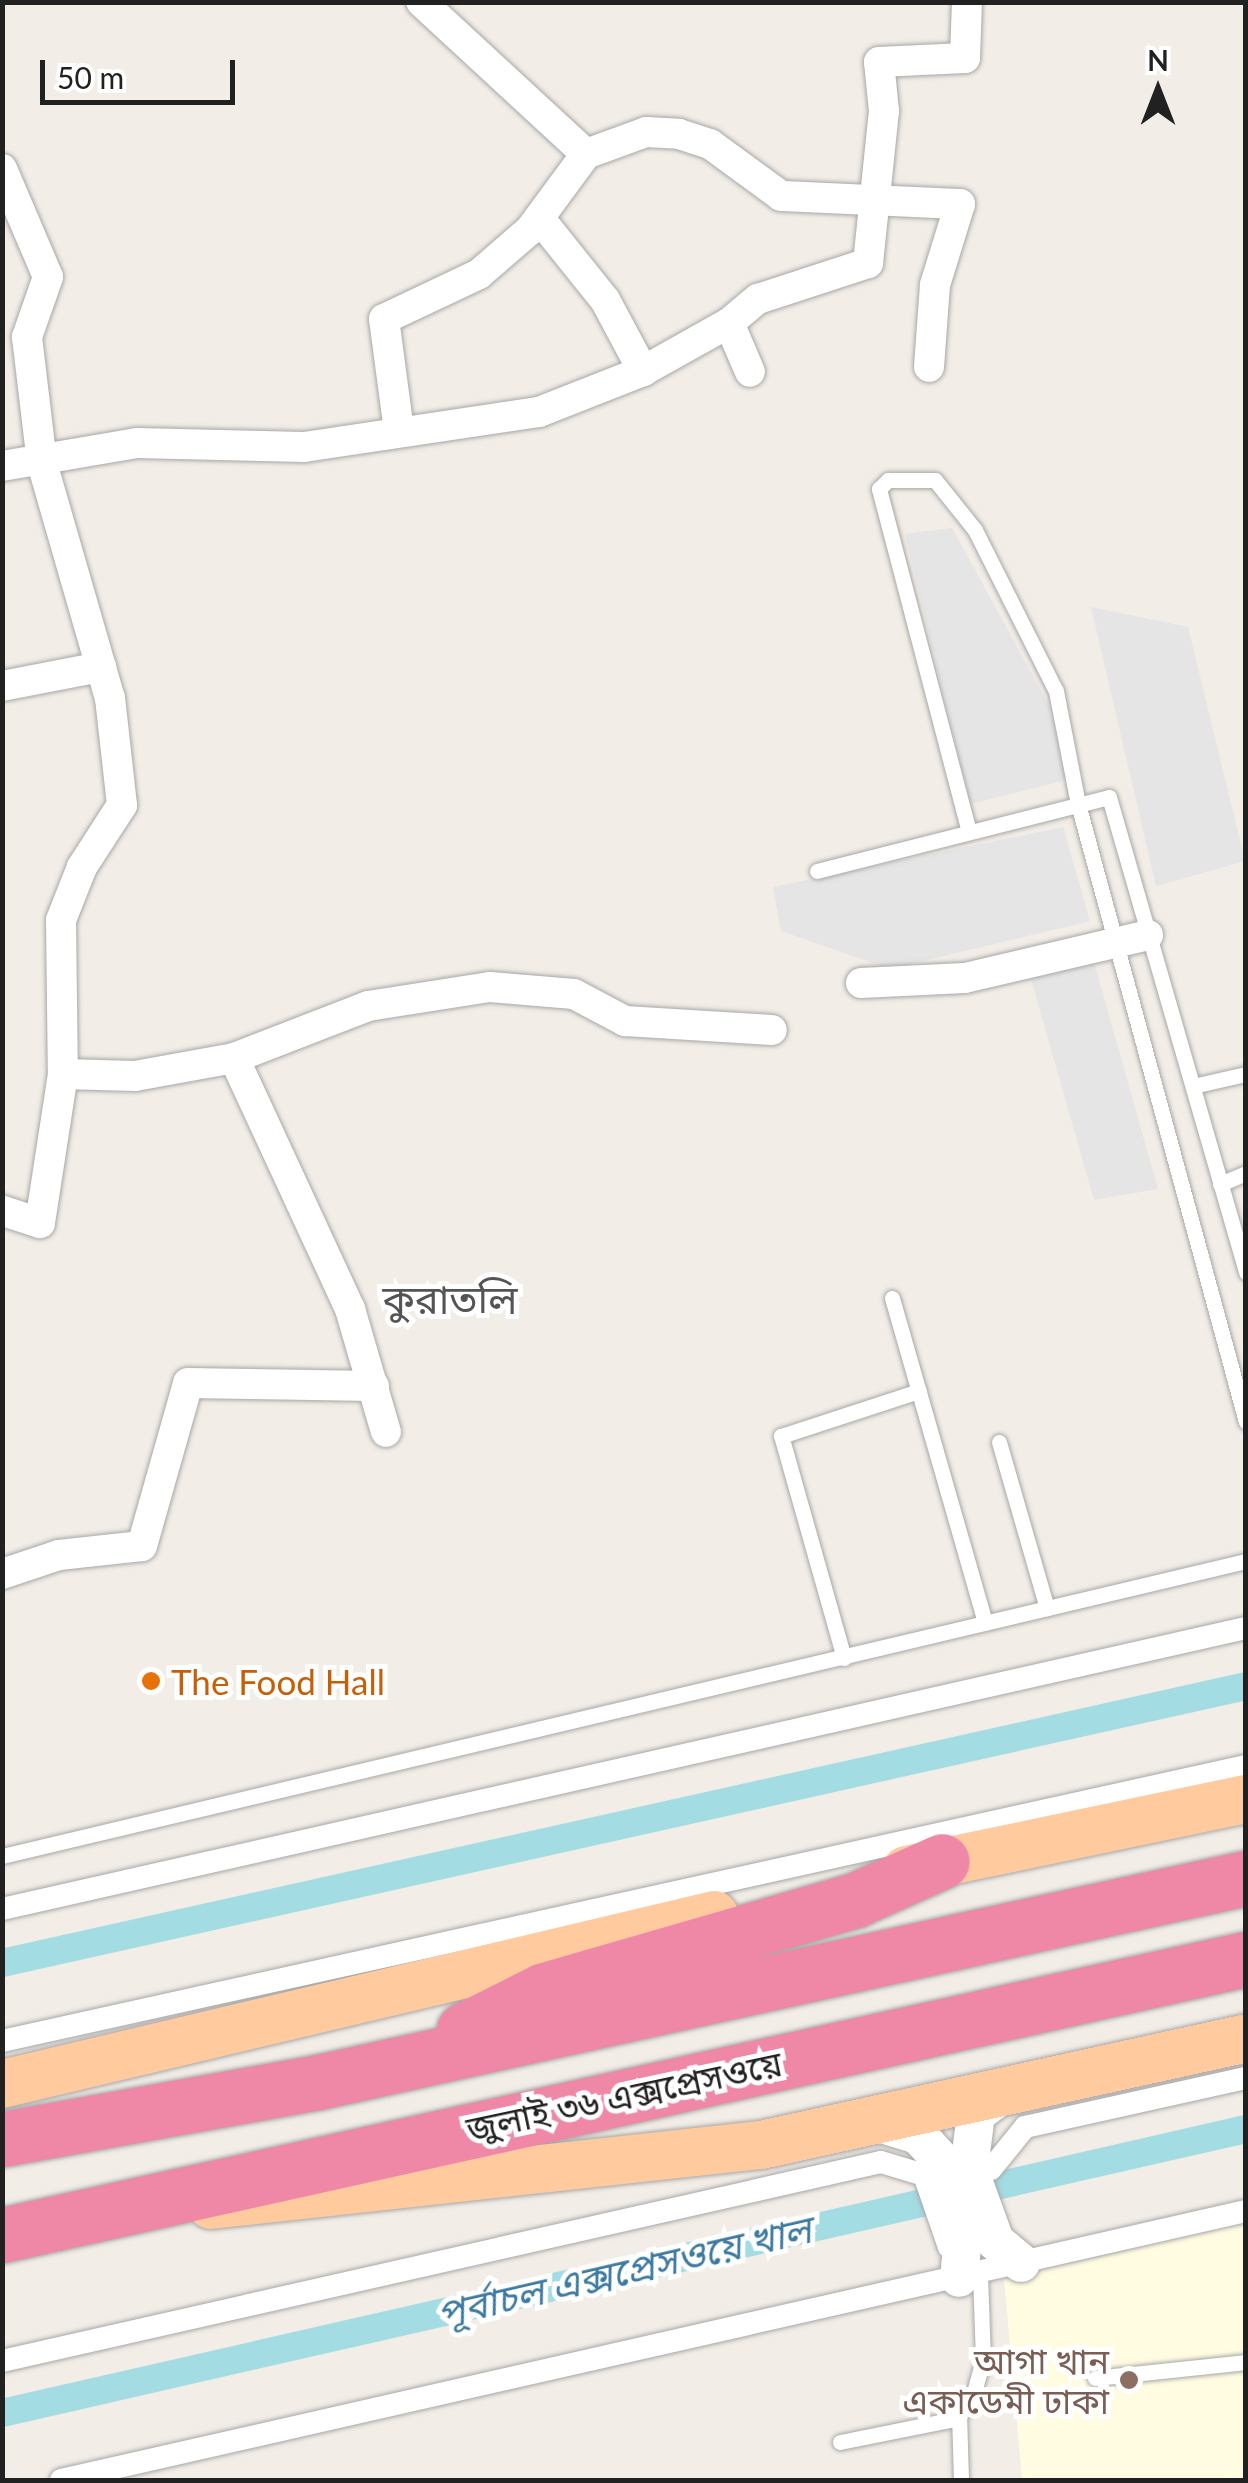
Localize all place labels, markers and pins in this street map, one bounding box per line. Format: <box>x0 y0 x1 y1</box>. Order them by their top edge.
place label: The Food Hall <box>171 1660 385 1702</box>
marker: The Food Hall <box>140 1670 162 1692</box>
place label: আগা খান একাডেমী ঢাকা <box>903 2339 1109 2421</box>
marker: আগা খান একাডেমী ঢাকা <box>1118 2369 1140 2391</box>

